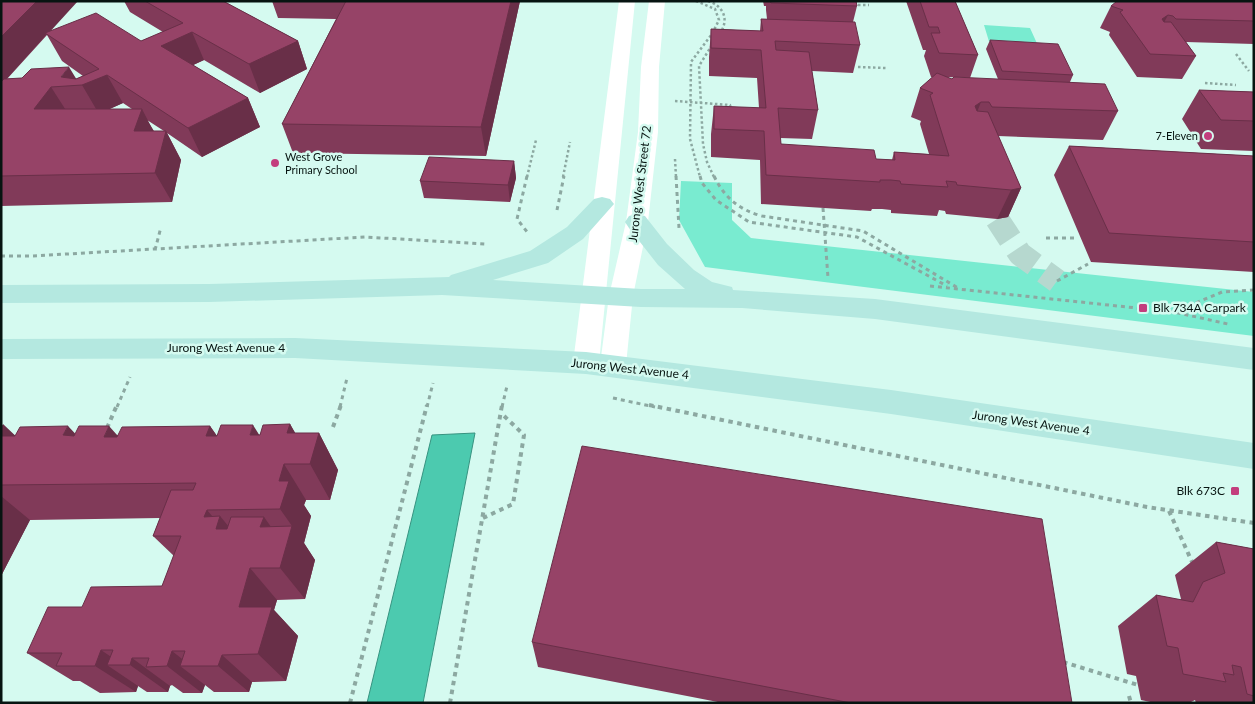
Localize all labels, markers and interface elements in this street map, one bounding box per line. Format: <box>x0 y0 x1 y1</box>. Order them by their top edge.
street label: Jurong West Street 72 <box>625 125 654 243</box>
place label: 7-Eleven <box>1155 129 1198 142</box>
marker: 7-Eleven <box>1202 130 1214 142</box>
place label: West Grove Primary School <box>285 150 357 176</box>
marker: West Grove Primary School <box>269 157 281 169</box>
place label: Blk 734A Carpark <box>1153 300 1247 315</box>
marker: Blk 734A Carpark <box>1137 302 1149 314</box>
street label: Jurong West Avenue 4 <box>167 340 285 355</box>
street label: Jurong West Avenue 4 <box>570 355 690 382</box>
street label: Jurong West Avenue 4 <box>971 407 1091 438</box>
place label: Blk 673C <box>1176 483 1225 498</box>
marker: Blk 673C <box>1229 485 1241 497</box>

